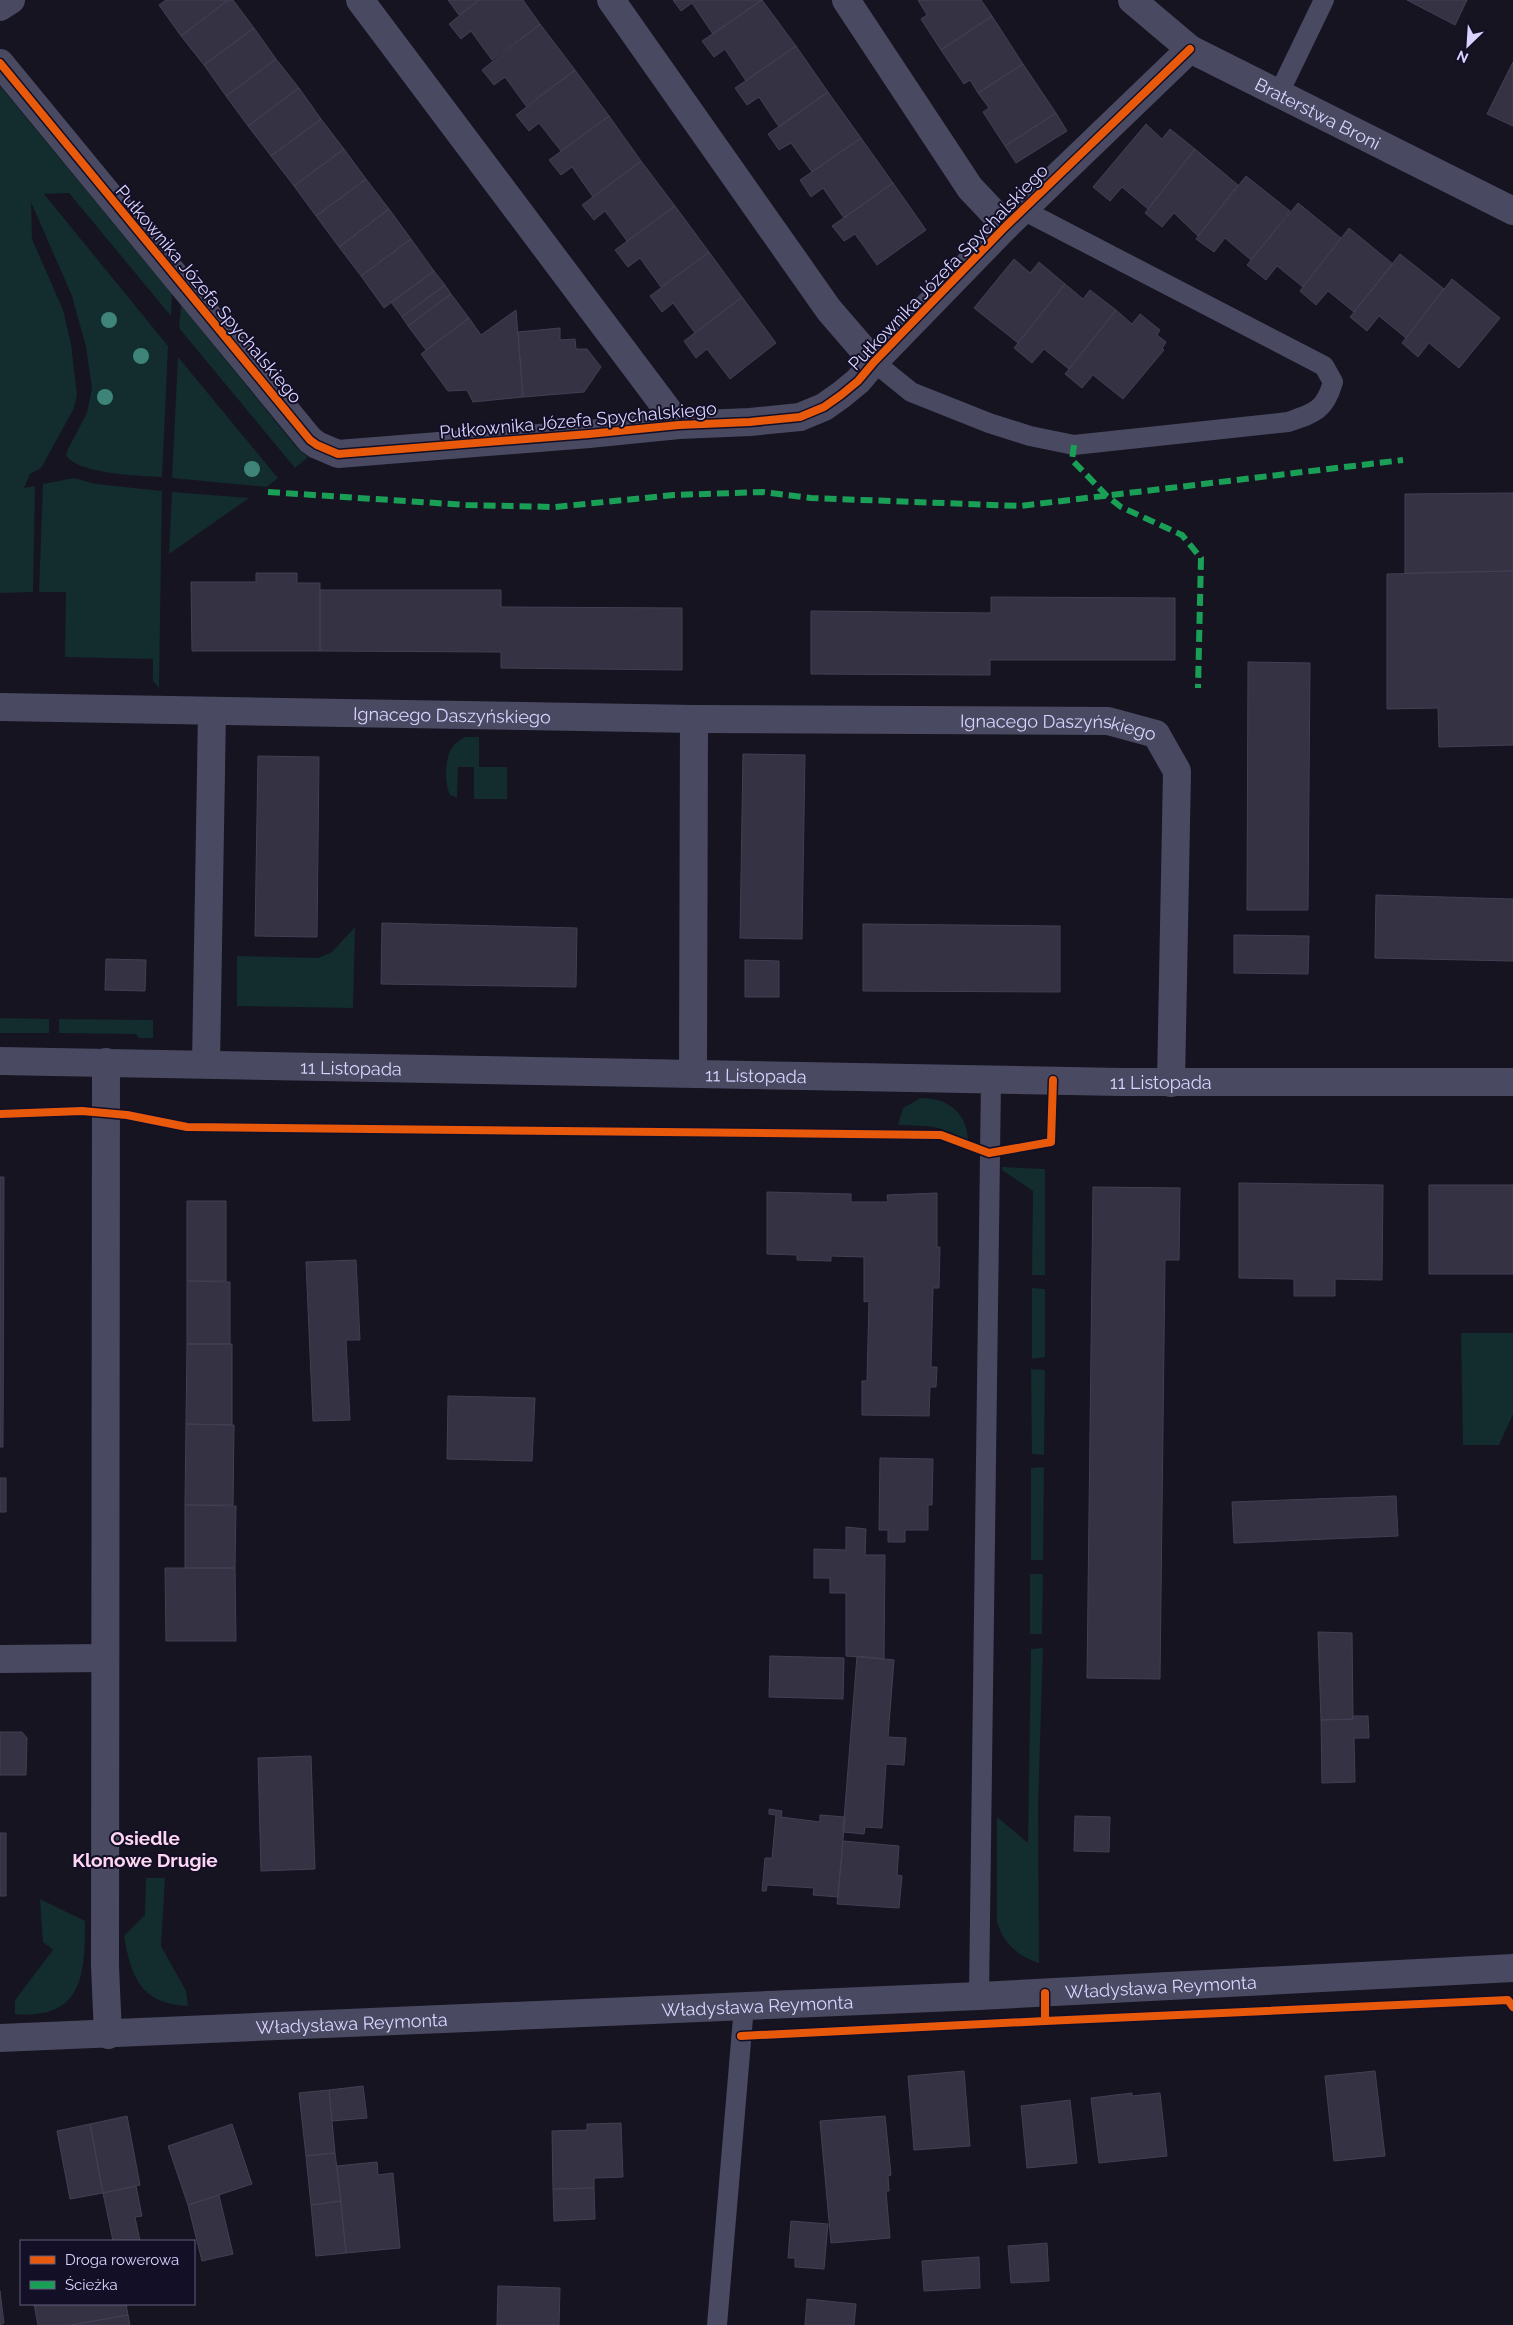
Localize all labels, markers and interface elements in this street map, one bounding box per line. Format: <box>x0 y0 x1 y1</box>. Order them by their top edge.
north arrow <box>1443 20 1493 70</box>
text: N <box>1454 47 1471 66</box>
street label: Braterstwa Broni <box>1252 73 1384 153</box>
street label: Pułkownika Józefa Spychalskiego <box>844 159 1052 374</box>
street label: Pułkownika Józefa Spychalskiego <box>112 181 307 408</box>
street label: Pułkownika Józefa Spychalskiego <box>438 397 718 443</box>
street label: Ignacego Daszyńskiego <box>353 703 551 727</box>
street label: Ignacego Daszyńskiego <box>960 710 1159 744</box>
street label: 11 Listopada <box>300 1056 402 1079</box>
street label: 11 Listopada <box>705 1064 807 1087</box>
street label: 11 Listopada <box>1110 1071 1212 1093</box>
district label: Osiedle Klonowe Drugie <box>72 1827 218 1871</box>
street label: Władysława Reymonta <box>1064 1971 1257 2002</box>
street label: Władysława Reymonta <box>661 1991 854 2020</box>
street label: Władysława Reymonta <box>255 2008 448 2038</box>
legend <box>20 2240 195 2305</box>
text: Droga rowerowa <box>65 2251 179 2269</box>
text: Ścieżka <box>65 2276 118 2294</box>

